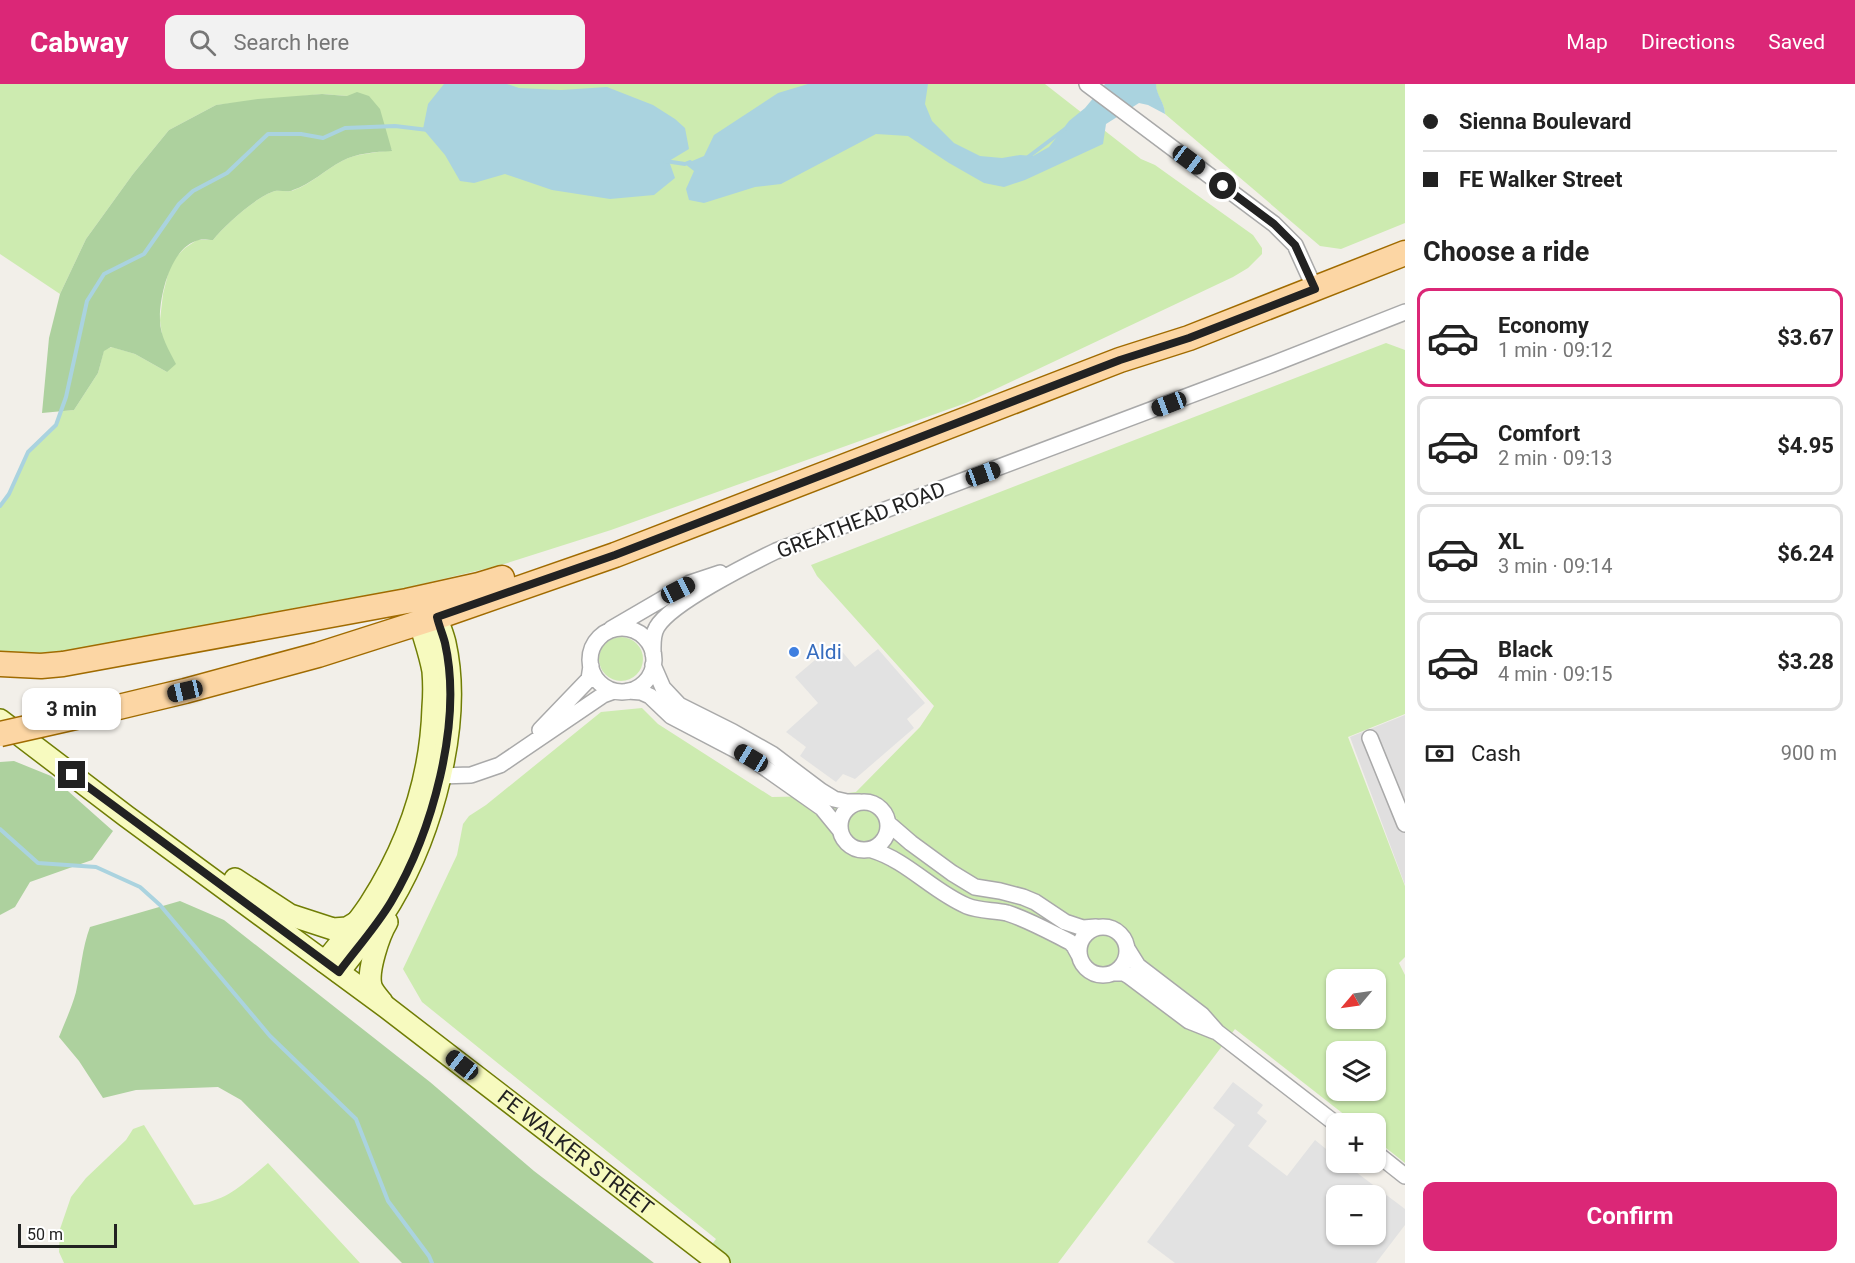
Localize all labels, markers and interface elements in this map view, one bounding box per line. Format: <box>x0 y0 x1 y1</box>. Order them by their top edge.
search box <box>165 15 585 69</box>
text: Cabway <box>30 26 129 59</box>
icon: search <box>186 26 219 59</box>
text: Search here <box>234 30 349 55</box>
text: Map <box>1566 30 1608 54</box>
text: Directions <box>1641 30 1735 54</box>
text: Saved <box>1768 30 1825 54</box>
text: Sienna Boulevard <box>1459 109 1632 134</box>
car <box>1169 142 1209 178</box>
text: FE Walker Street <box>1459 167 1622 192</box>
route start <box>1209 172 1236 199</box>
text: Choose a ride <box>1423 236 1589 268</box>
icon: car <box>1426 311 1480 365</box>
text: Economy <box>1498 313 1589 338</box>
text: $3.67 <box>1777 325 1834 350</box>
text: 1 min · 09:12 <box>1498 338 1613 362</box>
car <box>1149 389 1189 419</box>
icon: car <box>1426 419 1480 473</box>
text: Comfort <box>1498 421 1580 446</box>
text: $4.95 <box>1777 433 1834 458</box>
text: 2 min · 09:13 <box>1498 446 1613 470</box>
car <box>963 459 1003 489</box>
street label: GREATHEAD ROAD <box>773 477 949 563</box>
icon: car <box>1426 527 1480 581</box>
text: XL <box>1498 529 1524 554</box>
text: $6.24 <box>1777 541 1834 566</box>
text: 3 min · 09:14 <box>1498 554 1613 578</box>
car <box>658 574 698 606</box>
icon: car <box>1426 635 1480 689</box>
text: Black <box>1498 637 1553 662</box>
place label: Aldi <box>806 640 842 664</box>
marker: Aldi <box>787 645 801 659</box>
text: $3.28 <box>1777 649 1834 674</box>
text: 4 min · 09:15 <box>1498 662 1613 686</box>
car <box>165 678 205 704</box>
callout: 3 min <box>22 688 122 730</box>
text: 3 min <box>46 697 97 721</box>
icon: cash <box>1423 737 1456 770</box>
car <box>731 741 771 775</box>
text: Cash <box>1471 741 1521 766</box>
text: 900 m <box>1781 741 1837 765</box>
route end <box>58 761 85 788</box>
north arrow <box>1326 969 1386 1029</box>
map controls <box>1326 969 1386 1245</box>
button: layers <box>1326 1041 1386 1101</box>
car <box>442 1047 482 1083</box>
street label: FE WALKER STREET <box>493 1085 658 1220</box>
button: + <box>1326 1113 1386 1173</box>
button: Confirm <box>1423 1182 1837 1251</box>
button: − <box>1326 1185 1386 1245</box>
scale bar <box>18 1221 117 1248</box>
text: 50 m <box>27 1225 63 1244</box>

